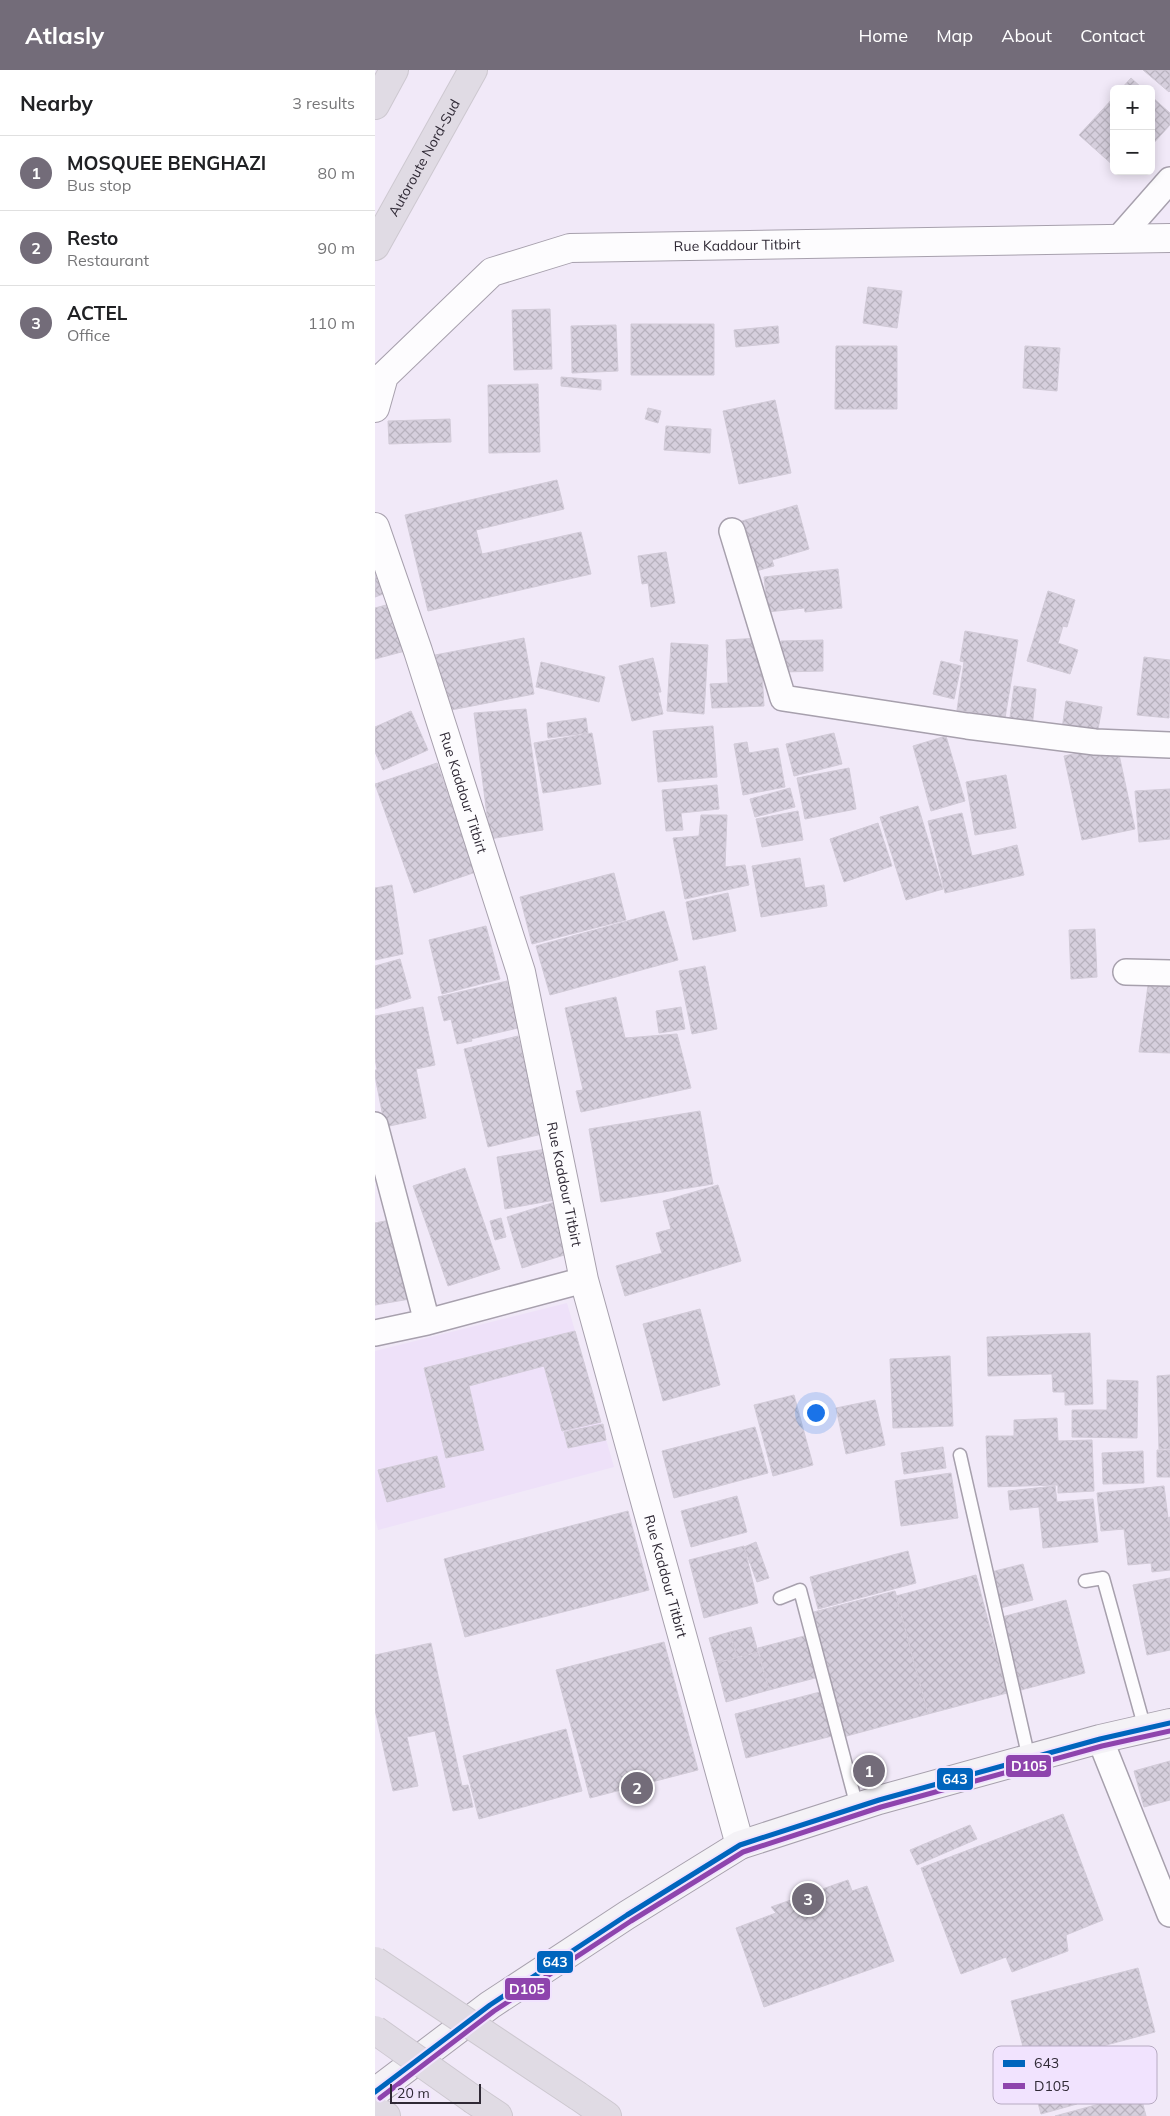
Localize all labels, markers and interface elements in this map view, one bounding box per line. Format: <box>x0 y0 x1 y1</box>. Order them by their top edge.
text: Atlasly <box>25 20 104 50</box>
text: Home <box>858 24 908 47</box>
text: Map <box>936 24 973 47</box>
text: About <box>1001 24 1052 47</box>
text: Contact <box>1080 24 1145 47</box>
map controls <box>1110 85 1155 175</box>
button: + <box>1110 85 1155 130</box>
text: Nearby <box>20 90 93 116</box>
text: 3 results <box>292 93 355 113</box>
street label: Autoroute Nord-Sud <box>384 96 464 219</box>
button: − <box>1110 130 1155 175</box>
text: MOSQUEE BENGHAZI <box>67 151 266 175</box>
text: 1 <box>31 163 41 183</box>
text: 80 m <box>318 163 355 183</box>
text: Bus stop <box>67 175 131 195</box>
text: Resto <box>67 226 118 250</box>
street label: Rue Kaddour Titbirt <box>674 235 801 255</box>
text: 2 <box>31 238 41 258</box>
text: 90 m <box>318 238 355 258</box>
text: Restaurant <box>67 250 149 270</box>
text: ACTEL <box>67 301 128 325</box>
text: 3 <box>31 313 41 333</box>
text: 110 m <box>308 313 355 333</box>
text: Office <box>67 325 110 345</box>
street label: Rue Kaddour Titbirt <box>436 730 491 856</box>
street label: Rue Kaddour Titbirt <box>543 1120 586 1248</box>
your location <box>803 1400 829 1426</box>
street label: Rue Kaddour Titbirt <box>640 1513 691 1640</box>
pin: 1 <box>853 1752 885 1790</box>
line badge: D105 <box>1005 1754 1052 1778</box>
text: D105 <box>1011 1757 1047 1775</box>
line badge: 643 <box>936 1767 974 1791</box>
pin: 2 <box>621 1769 653 1807</box>
text: 643 <box>942 1770 968 1788</box>
pin: 3 <box>792 1880 824 1918</box>
line badge: 643 <box>536 1950 574 1974</box>
text: 643 <box>542 1953 568 1971</box>
line badge: D105 <box>504 1977 551 2001</box>
text: D105 <box>509 1980 545 1998</box>
legend <box>993 2046 1157 2104</box>
text: 643 <box>1034 2054 1059 2072</box>
text: D105 <box>1034 2077 1070 2095</box>
scale bar <box>390 2081 481 2104</box>
text: 20 m <box>397 2084 430 2102</box>

